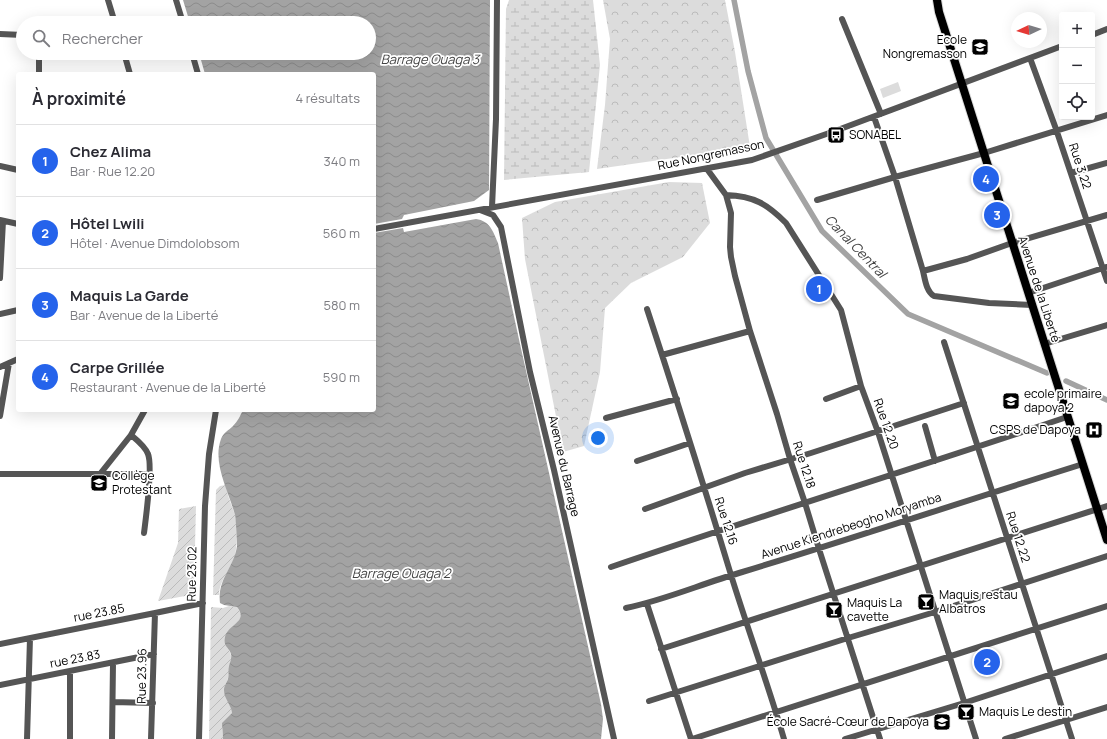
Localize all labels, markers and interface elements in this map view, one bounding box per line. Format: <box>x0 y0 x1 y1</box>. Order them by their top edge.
north arrow <box>1011 12 1047 48</box>
map controls <box>1059 12 1095 120</box>
button: + <box>1059 12 1095 48</box>
search box <box>16 16 376 60</box>
icon: search <box>30 27 52 49</box>
text: Rechercher <box>62 28 143 49</box>
place label: Ecole Nongremasson <box>883 31 967 62</box>
school or university icon: Ecole Nongremasson <box>970 37 990 57</box>
button: − <box>1059 48 1095 84</box>
water label: Barrage Ouaga 3 <box>381 50 481 68</box>
button: locate <box>1059 84 1095 120</box>
text: À proximité <box>32 87 126 110</box>
text: 4 résultats <box>295 89 360 107</box>
bus stop icon: SONABEL <box>826 125 846 145</box>
place label: SONABEL <box>849 126 901 143</box>
street label: Rue Nongremasson <box>656 135 766 174</box>
text: Chez Alima <box>70 141 151 162</box>
street label: Rue 3.22 <box>1065 141 1096 191</box>
text: 1 <box>42 152 48 170</box>
text: 340 m <box>324 152 360 170</box>
text: Bar · Rue 12.20 <box>70 162 155 180</box>
pin: 4 <box>973 164 999 194</box>
pin: 3 <box>984 200 1010 230</box>
water label: Canal Central <box>821 210 892 283</box>
text: Hôtel Lwili <box>70 213 145 234</box>
text: 2 <box>41 224 49 242</box>
text: 560 m <box>323 224 360 242</box>
street label: Avenue de la Liberté <box>1014 233 1065 344</box>
text: Hôtel · Avenue Dimdolobsom <box>70 234 239 252</box>
pin: 1 <box>806 274 832 304</box>
text: Maquis La Garde <box>70 285 189 306</box>
text: 3 <box>41 296 49 314</box>
text: 580 m <box>323 296 360 314</box>
text: Bar · Avenue de la Liberté <box>70 306 218 324</box>
text: Carpe Grillée <box>70 357 165 378</box>
text: 4 <box>41 368 49 386</box>
text: 590 m <box>323 368 360 386</box>
text: Restaurant · Avenue de la Liberté <box>70 378 266 396</box>
place label: ecole primaire dapoya 2 <box>1024 385 1102 416</box>
school or university icon: ecole primaire dapoya 2 <box>1001 391 1021 411</box>
street label: Rue 12.20 <box>870 396 903 452</box>
street label: Avenue du Barrage <box>545 414 584 518</box>
hospital icon: CSPS de Dapoya <box>1084 420 1104 440</box>
place label: CSPS de Dapoya <box>990 421 1081 438</box>
your location <box>588 428 608 448</box>
street label: Rue 12.18 <box>789 439 820 491</box>
place label: Collège Protestant <box>112 467 172 498</box>
school or university icon: Collège Protestant <box>89 473 109 493</box>
street label: Avenue Kiendrebeogho Moryamba <box>758 488 943 563</box>
street label: Rue 12.16 <box>711 495 742 547</box>
street label: Rue 12.22 <box>1002 509 1035 565</box>
street label: Rue 23.02 <box>183 546 200 602</box>
water label: Barrage Ouaga 2 <box>352 564 452 582</box>
place label: Maquis restau Albatros <box>939 586 1018 617</box>
bar icon: Maquis restau Albatros <box>916 592 936 612</box>
place label: Maquis La cavette <box>847 594 902 625</box>
street label: rue 23.85 <box>72 599 126 626</box>
bar icon: Maquis La cavette <box>824 600 844 620</box>
street label: rue 23.83 <box>48 645 102 672</box>
pin: 2 <box>974 647 1000 677</box>
street label: Rue 23.96 <box>133 648 150 704</box>
bar icon: Maquis Le destin <box>956 702 976 722</box>
place label: Maquis Le destin <box>979 703 1072 720</box>
school or university icon: École Sacré-Cœur de Dapoya <box>932 712 952 732</box>
place label: École Sacré-Cœur de Dapoya <box>767 713 929 730</box>

